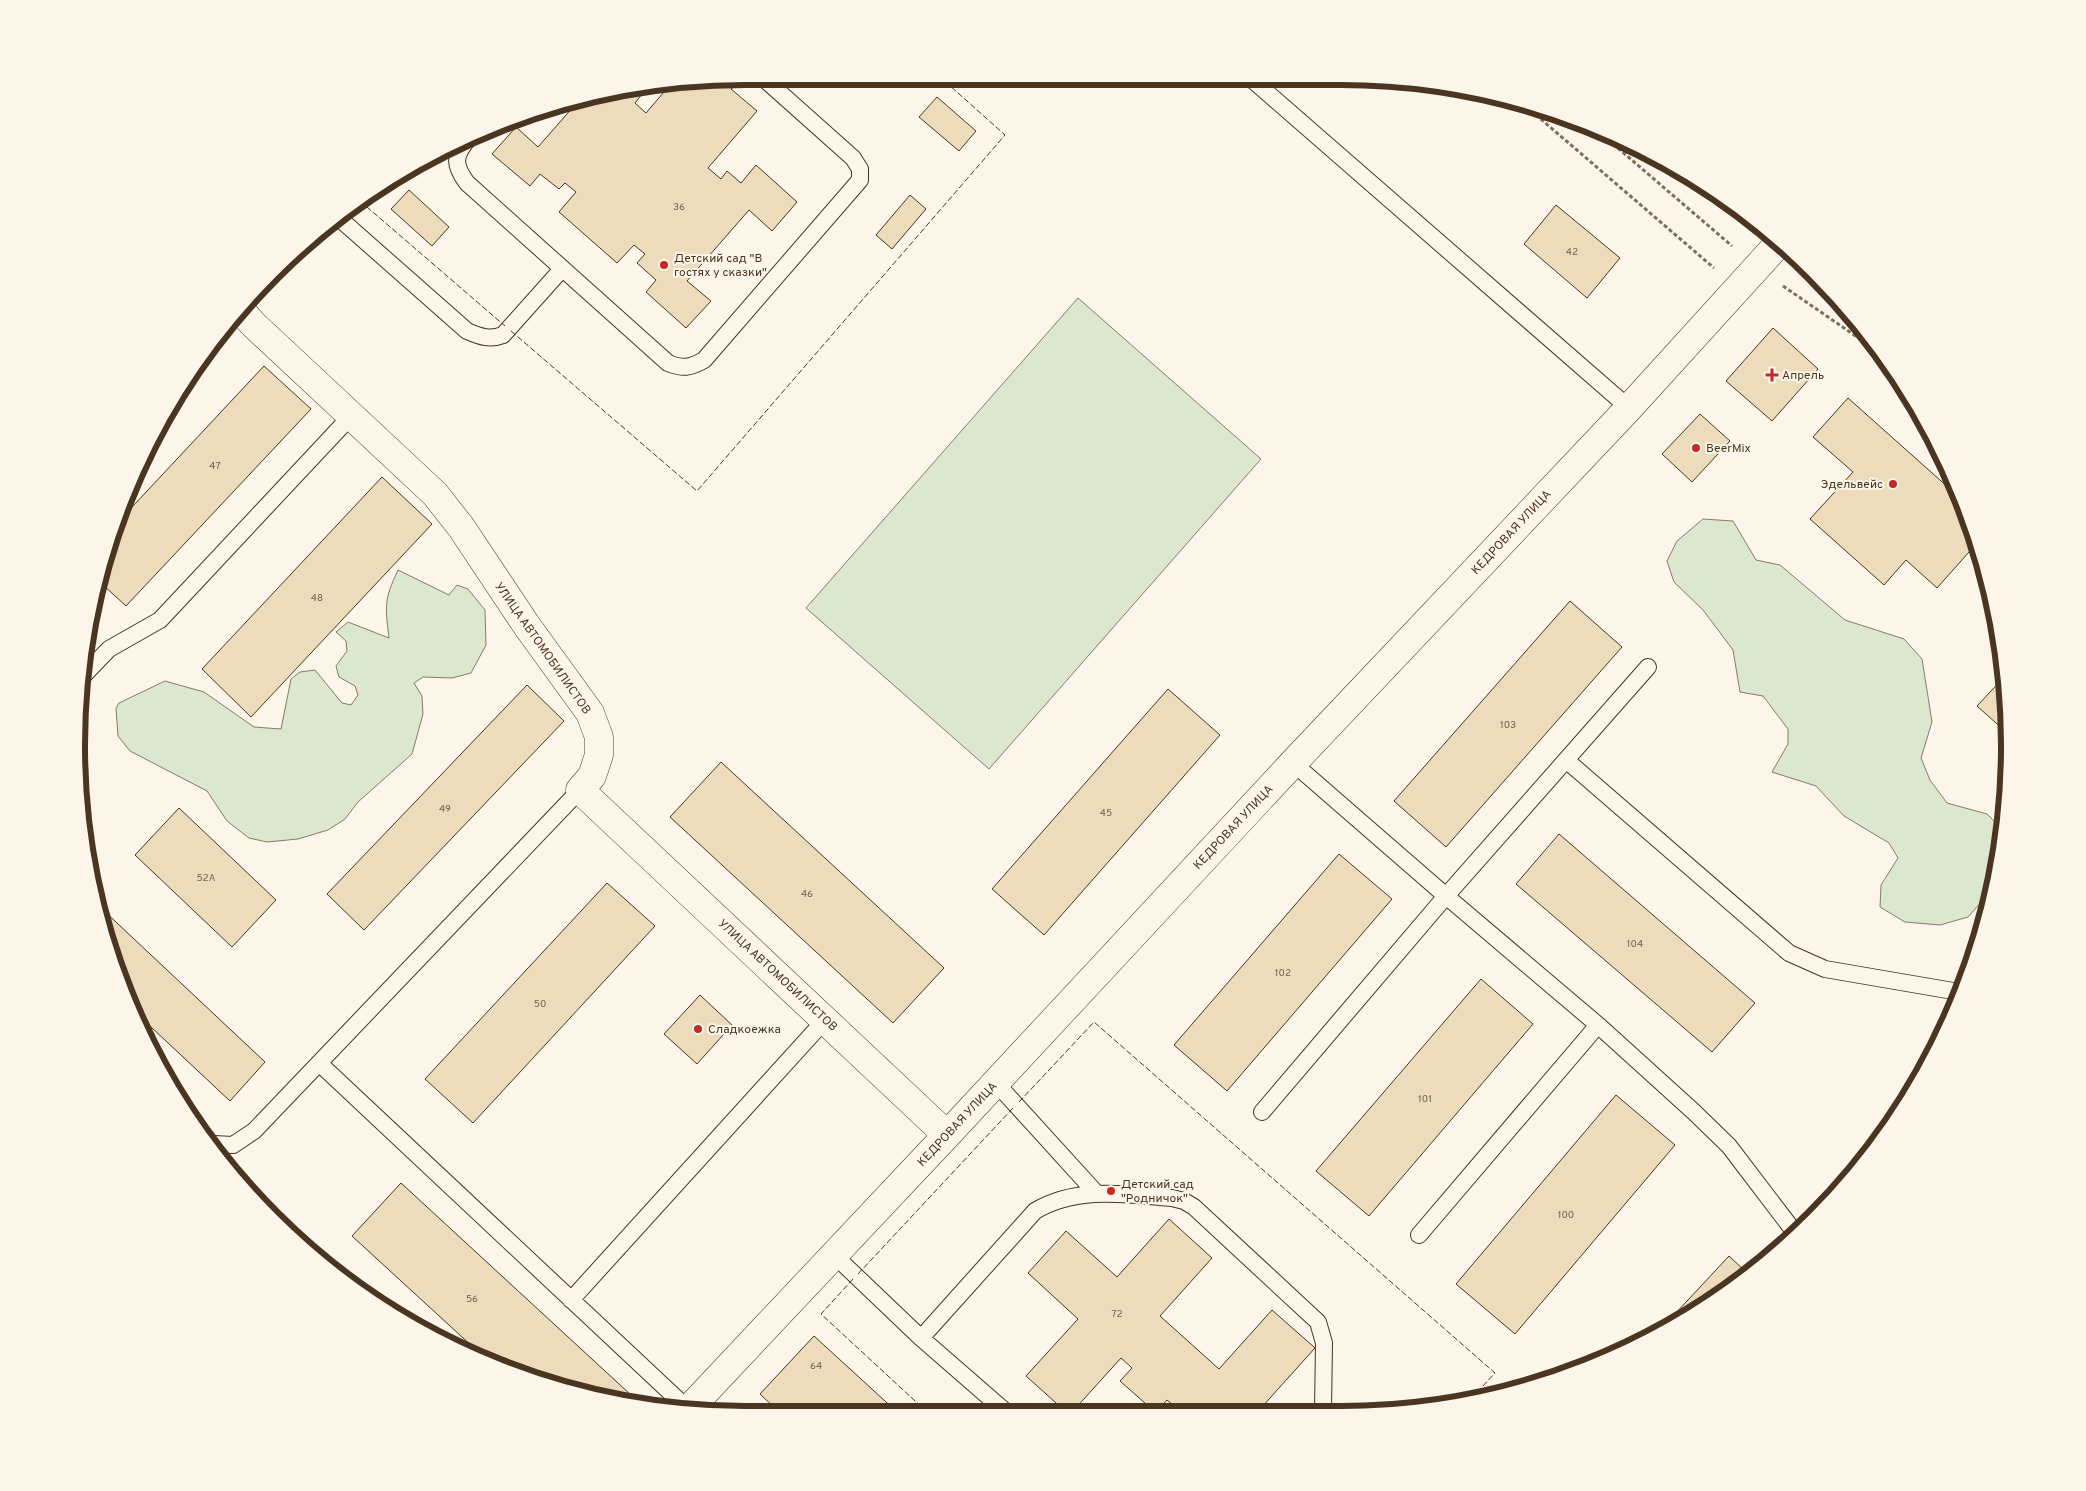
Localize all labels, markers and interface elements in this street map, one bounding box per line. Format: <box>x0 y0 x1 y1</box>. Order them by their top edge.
house number: 36 <box>673 201 685 214</box>
house number: 42 <box>1566 246 1578 259</box>
place label: Детский сад "В гостях у сказки" <box>674 251 767 281</box>
marker: Детский сад "В гостях у сказки" <box>658 259 670 271</box>
place label: Апрель <box>1782 368 1824 384</box>
marker: Апрель <box>1766 369 1778 381</box>
place label: BeerMix <box>1706 441 1751 457</box>
marker: BeerMix <box>1690 442 1702 454</box>
house number: 47 <box>209 460 221 473</box>
place label: Эдельвейс <box>1821 477 1883 493</box>
marker: Эдельвейс <box>1887 478 1899 490</box>
street label: КЕДРОВАЯ УЛИЦА <box>1468 487 1555 578</box>
street label: УЛИЦА АВТОМОБИЛИСТОВ <box>490 579 594 718</box>
house number: 48 <box>311 592 323 605</box>
house number: 103 <box>1500 719 1516 732</box>
street label: КЕДРОВАЯ УЛИЦА <box>1190 782 1277 873</box>
house number: 49 <box>439 803 451 816</box>
house number: 45 <box>1100 807 1112 820</box>
house number: 52А <box>196 872 216 885</box>
house number: 46 <box>801 888 813 901</box>
street label: УЛИЦА АВТОМОБИЛИСТОВ <box>714 916 841 1035</box>
house number: 104 <box>1627 938 1643 951</box>
house number: 102 <box>1275 967 1291 980</box>
house number: 50 <box>534 998 546 1011</box>
place label: Сладкоежка <box>708 1022 781 1038</box>
marker: Сладкоежка <box>692 1023 704 1035</box>
street label: КЕДРОВАЯ УЛИЦА <box>914 1079 1001 1170</box>
house number: 101 <box>1418 1093 1432 1106</box>
place label: Детский сад "Родничок" <box>1121 1177 1194 1207</box>
marker: Детский сад "Родничок" <box>1105 1185 1117 1197</box>
house number: 100 <box>1558 1209 1574 1222</box>
house number: 56 <box>466 1293 478 1306</box>
house number: 72 <box>1111 1308 1123 1321</box>
house number: 64 <box>810 1360 822 1373</box>

